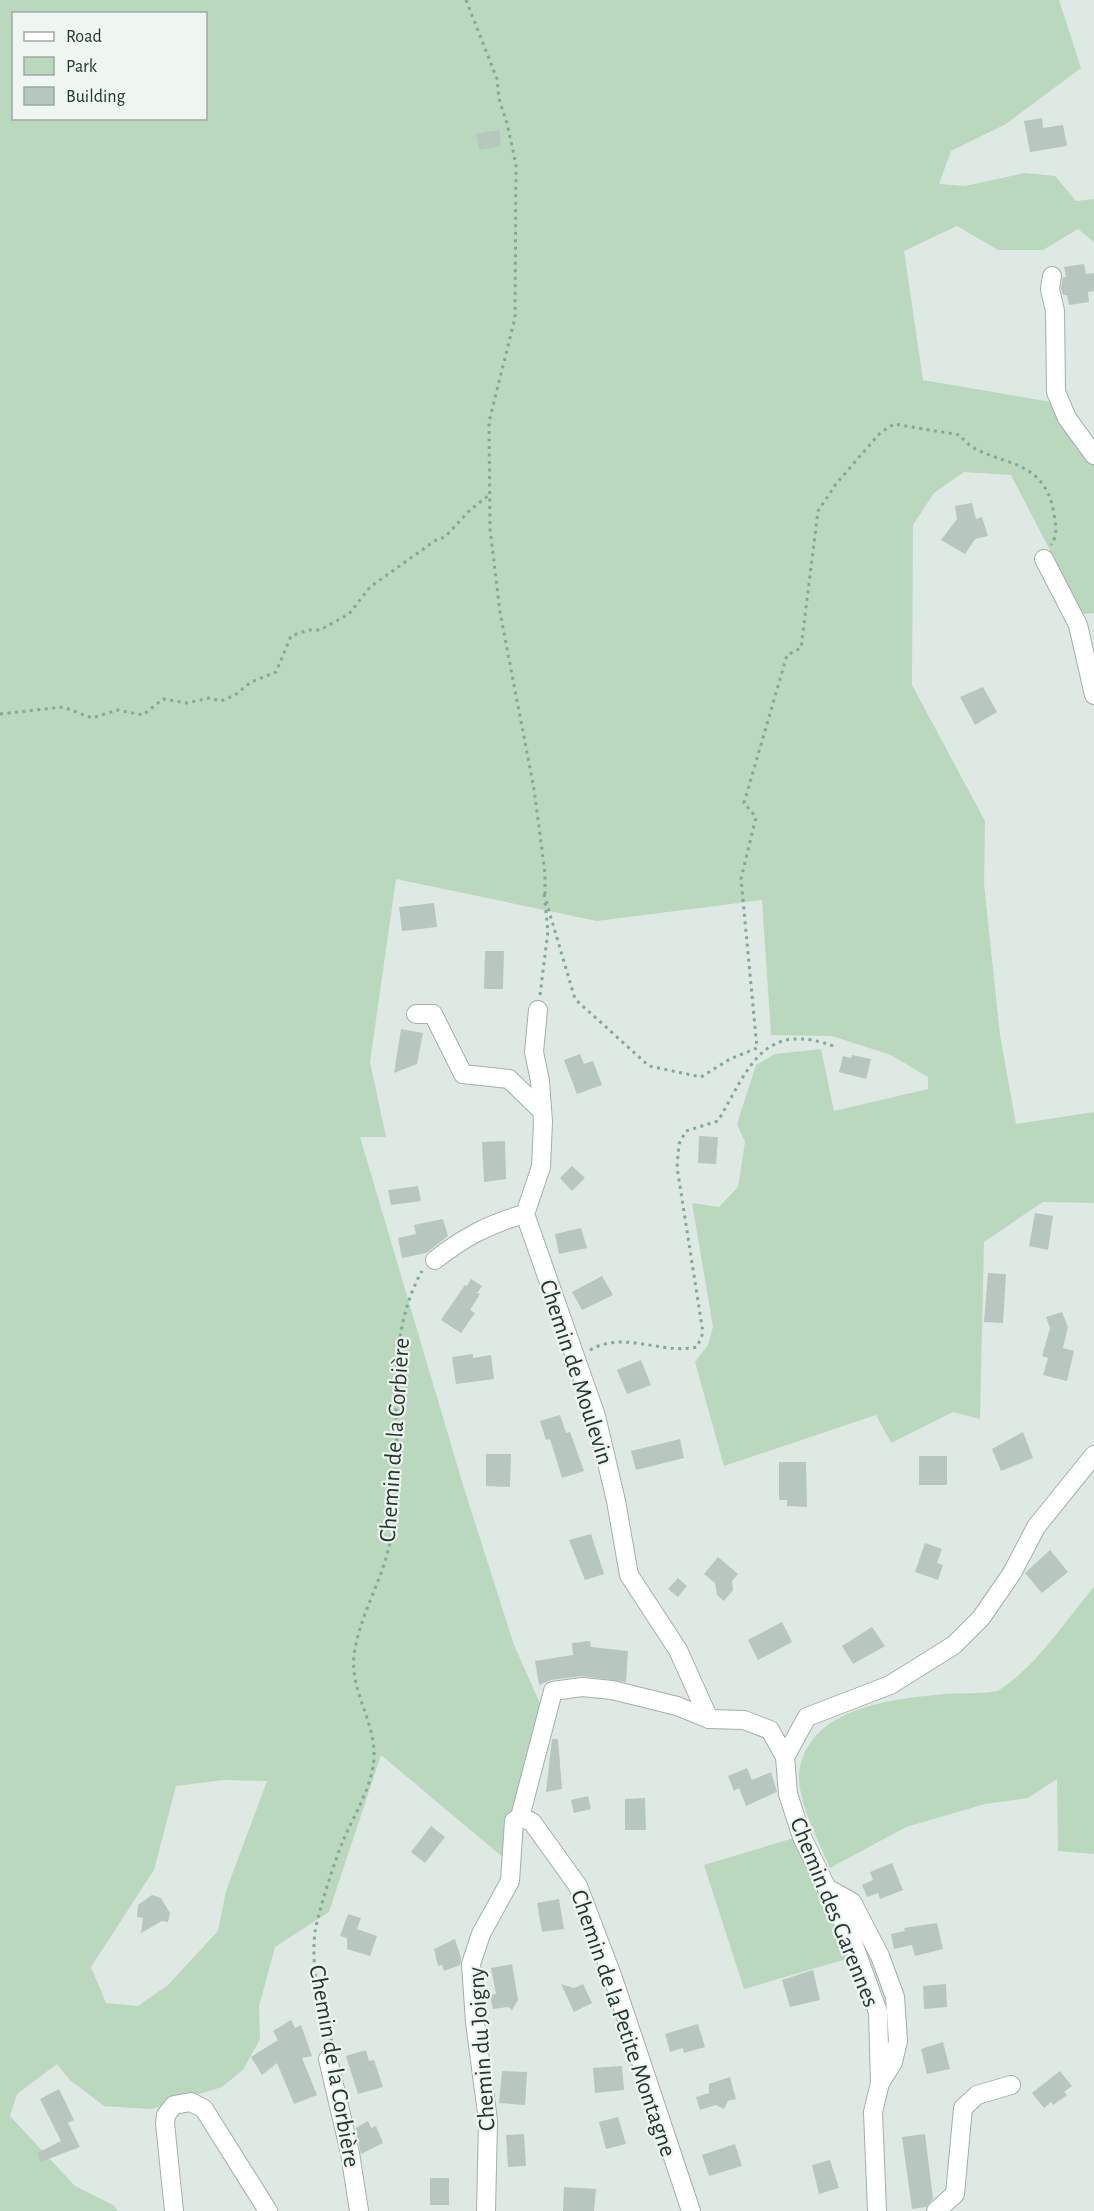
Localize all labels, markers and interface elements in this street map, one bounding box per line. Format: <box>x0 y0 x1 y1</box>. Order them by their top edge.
legend <box>12 12 207 120</box>
text: Road <box>66 28 102 46</box>
text: Park <box>66 58 98 76</box>
text: Building <box>66 88 126 106</box>
street label: Chemin de Moulevin <box>535 1277 617 1468</box>
street label: Chemin de la Corbière <box>376 1337 414 1543</box>
street label: Chemin des Garennes <box>785 1814 883 2011</box>
street label: Chemin de la Petite Montagne <box>566 1887 680 2160</box>
street label: Chemin de la Corbière <box>304 1963 364 2169</box>
street label: Chemin du Joigny <box>464 1966 500 2132</box>

